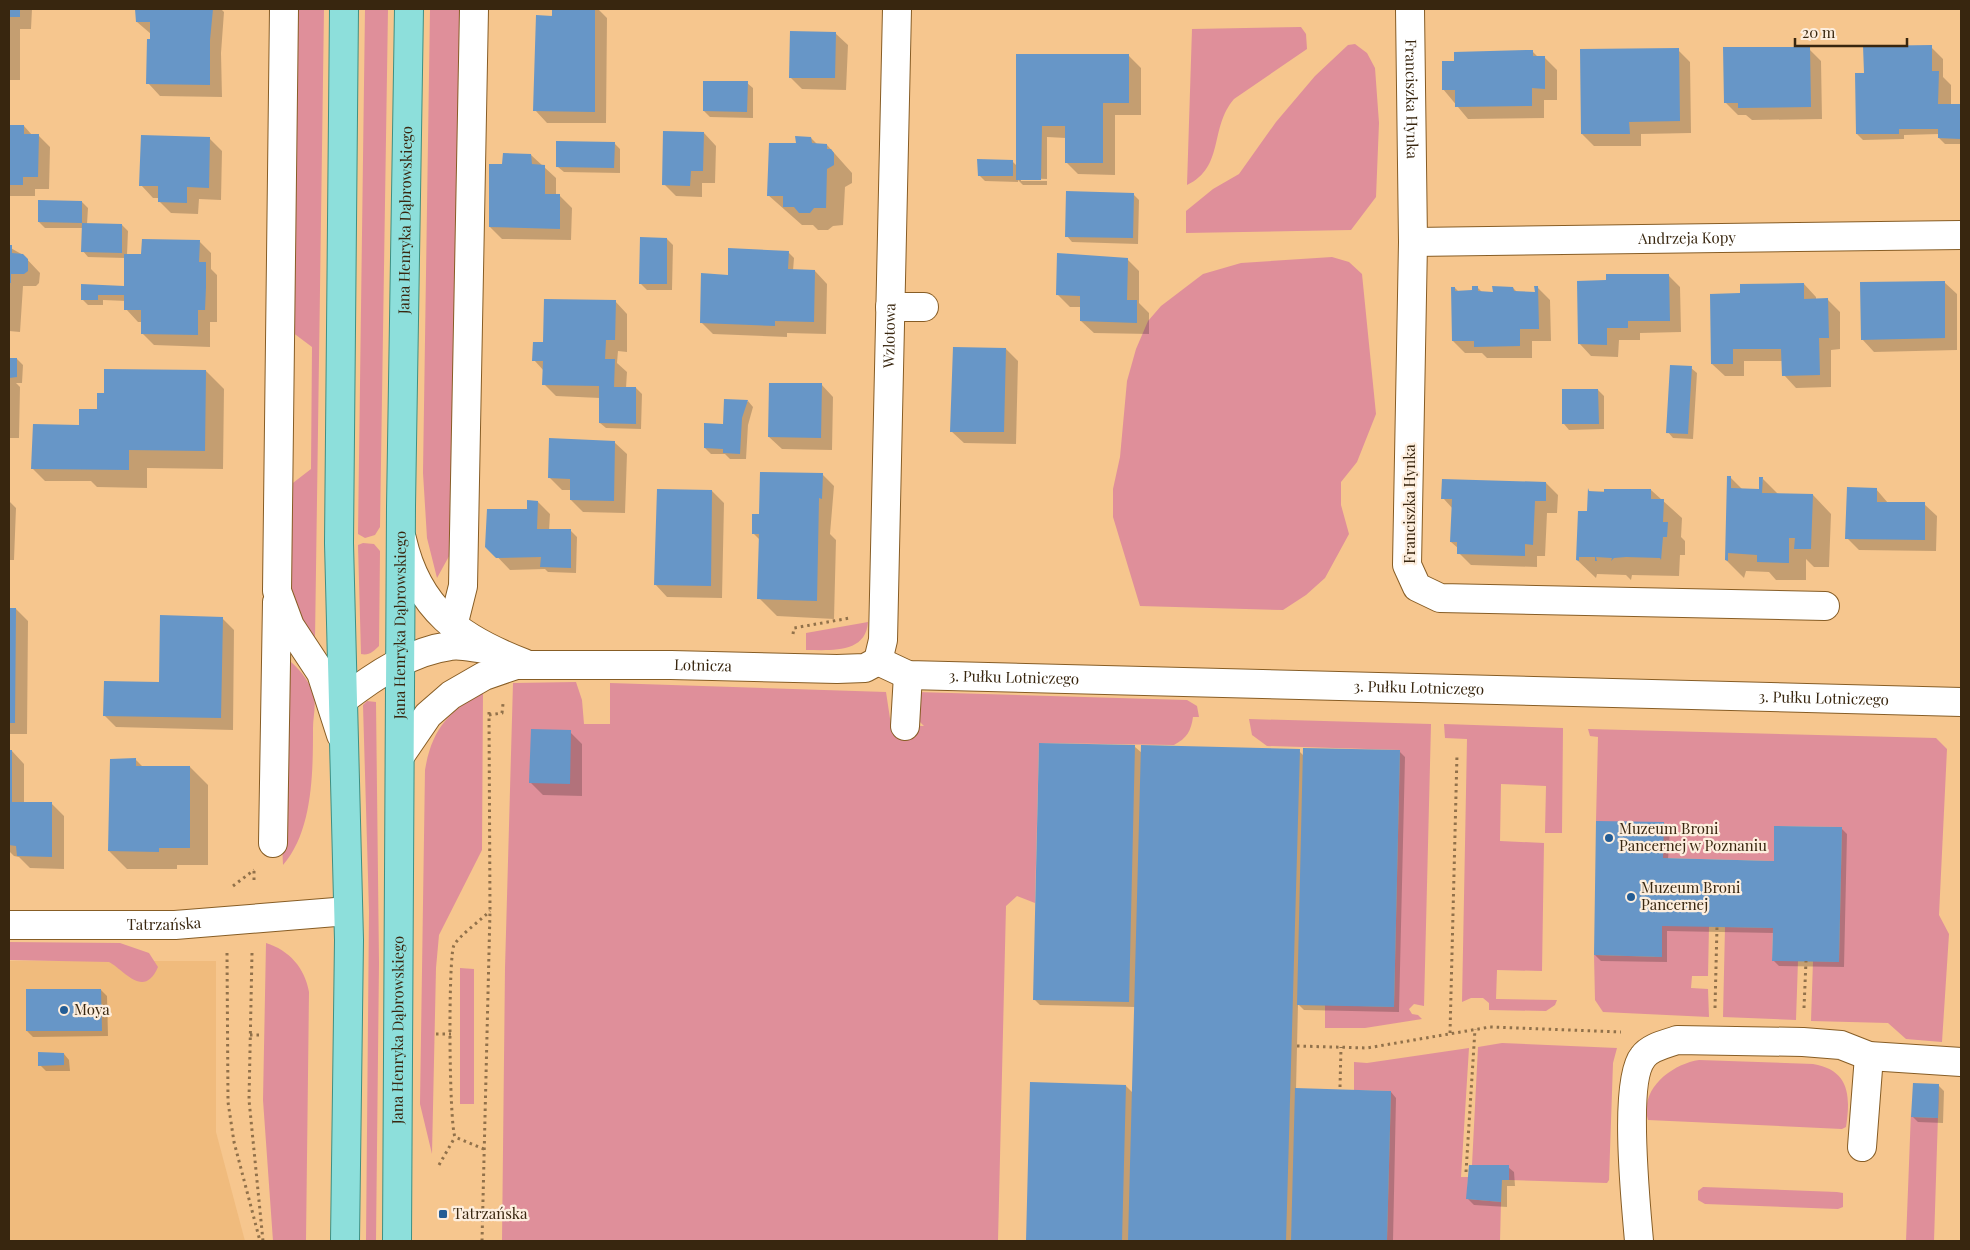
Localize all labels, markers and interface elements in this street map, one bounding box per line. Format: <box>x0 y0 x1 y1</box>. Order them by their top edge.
scale bar <box>1795 15 1908 47</box>
text: 20 m <box>1802 22 1836 42</box>
street label: Franciszka Hynka <box>1401 39 1423 159</box>
street label: Jana Henryka Dąbrowskiego <box>393 126 416 315</box>
street label: Andrzeja Kopy <box>1637 227 1736 248</box>
street label: Wzlotowa <box>878 302 899 369</box>
street label: Franciszka Hynka <box>1399 444 1419 564</box>
street label: Jana Henryka Dąbrowskiego <box>389 531 410 720</box>
street label: Lotnicza <box>674 654 733 675</box>
street label: 3. Pułku Lotniczego <box>948 665 1079 688</box>
street label: 3. Pułku Lotniczego <box>1353 675 1484 699</box>
street label: 3. Pułku Lotniczego <box>1758 686 1889 709</box>
place label: Muzeum Broni Pancernej w Poznaniu <box>1619 818 1767 855</box>
marker: Muzeum Broni Pancernej w Poznaniu <box>1603 832 1615 844</box>
place label: Muzeum Broni Pancernej <box>1641 877 1741 914</box>
marker: Muzeum Broni Pancernej <box>1625 891 1637 903</box>
street label: Tatrzańska <box>127 912 202 934</box>
street label: Jana Henryka Dąbrowskiego <box>387 936 408 1125</box>
place label: Moya <box>74 999 110 1019</box>
marker: Moya <box>58 1004 70 1016</box>
place label: Tatrzańska <box>453 1203 528 1223</box>
marker: Tatrzańska <box>437 1208 449 1220</box>

